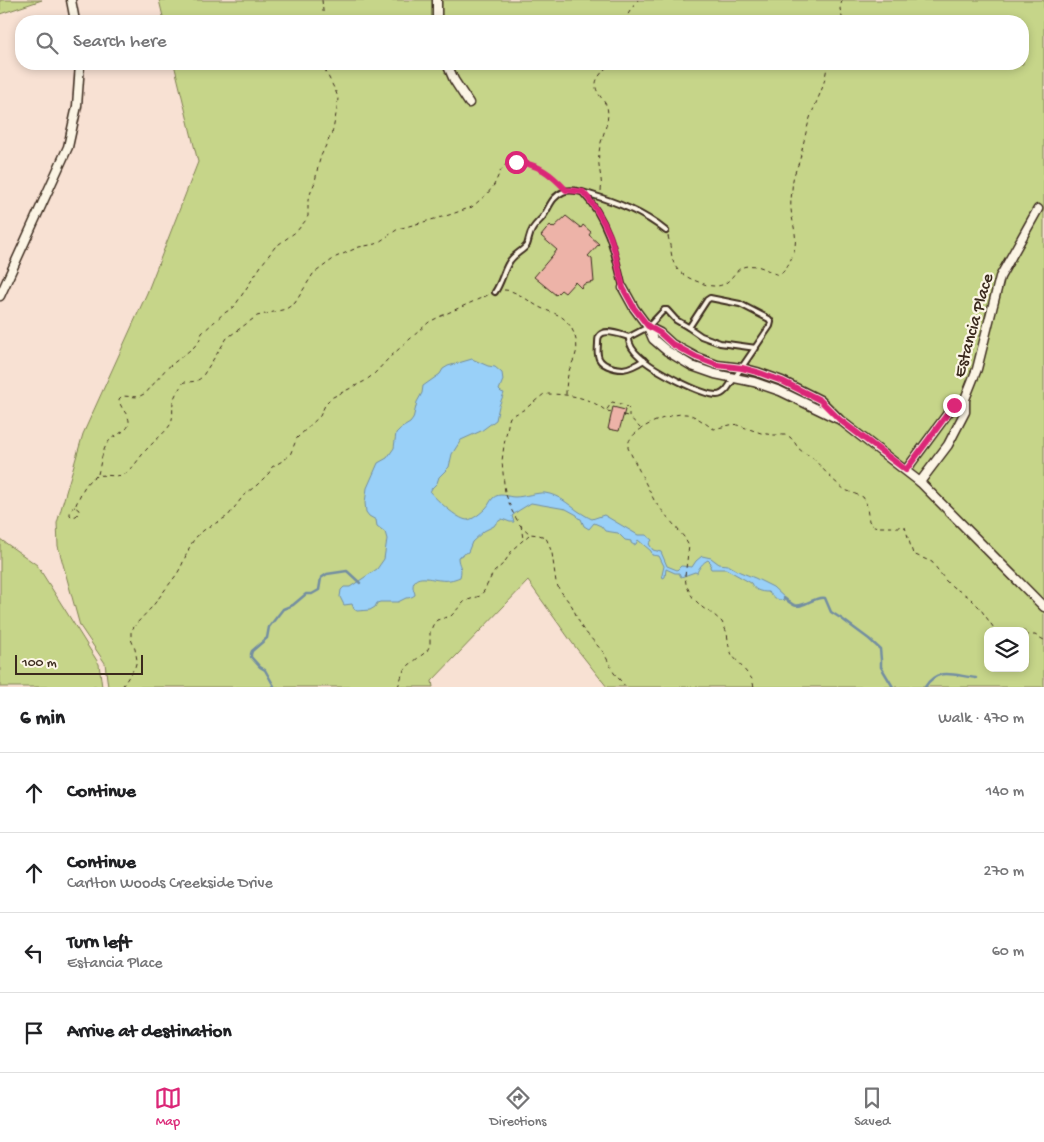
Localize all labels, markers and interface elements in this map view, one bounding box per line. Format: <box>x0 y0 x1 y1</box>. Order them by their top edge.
search box <box>15 15 1029 70</box>
icon: search <box>33 29 61 57</box>
text: Search here <box>73 31 167 54</box>
route start <box>505 151 528 174</box>
street label: Estancia Place <box>950 271 999 380</box>
route end <box>943 394 966 417</box>
map controls <box>984 627 1029 672</box>
button: layers <box>984 627 1029 672</box>
scale bar <box>15 652 142 675</box>
text: 100 m <box>22 655 57 672</box>
text: 6 min <box>20 707 65 732</box>
text: Walk · 470 m <box>938 710 1024 729</box>
icon: ahead <box>20 779 48 807</box>
text: Continue <box>67 781 136 804</box>
text: 140 m <box>986 783 1024 802</box>
text: Continue <box>67 852 136 875</box>
icon: ahead <box>20 859 48 887</box>
text: 270 m <box>984 863 1024 882</box>
text: Carlton Woods Creekside Drive <box>67 875 273 894</box>
text: Turn left <box>67 932 131 955</box>
icon: left <box>20 939 48 967</box>
text: 60 m <box>992 943 1024 962</box>
text: Estancia Place <box>67 955 162 974</box>
icon: arrive <box>20 1019 48 1047</box>
text: Arrive at destination <box>67 1021 231 1044</box>
tab: Map <box>154 1084 182 1131</box>
tab: Directions <box>490 1084 547 1131</box>
tab: Saved <box>854 1084 890 1131</box>

